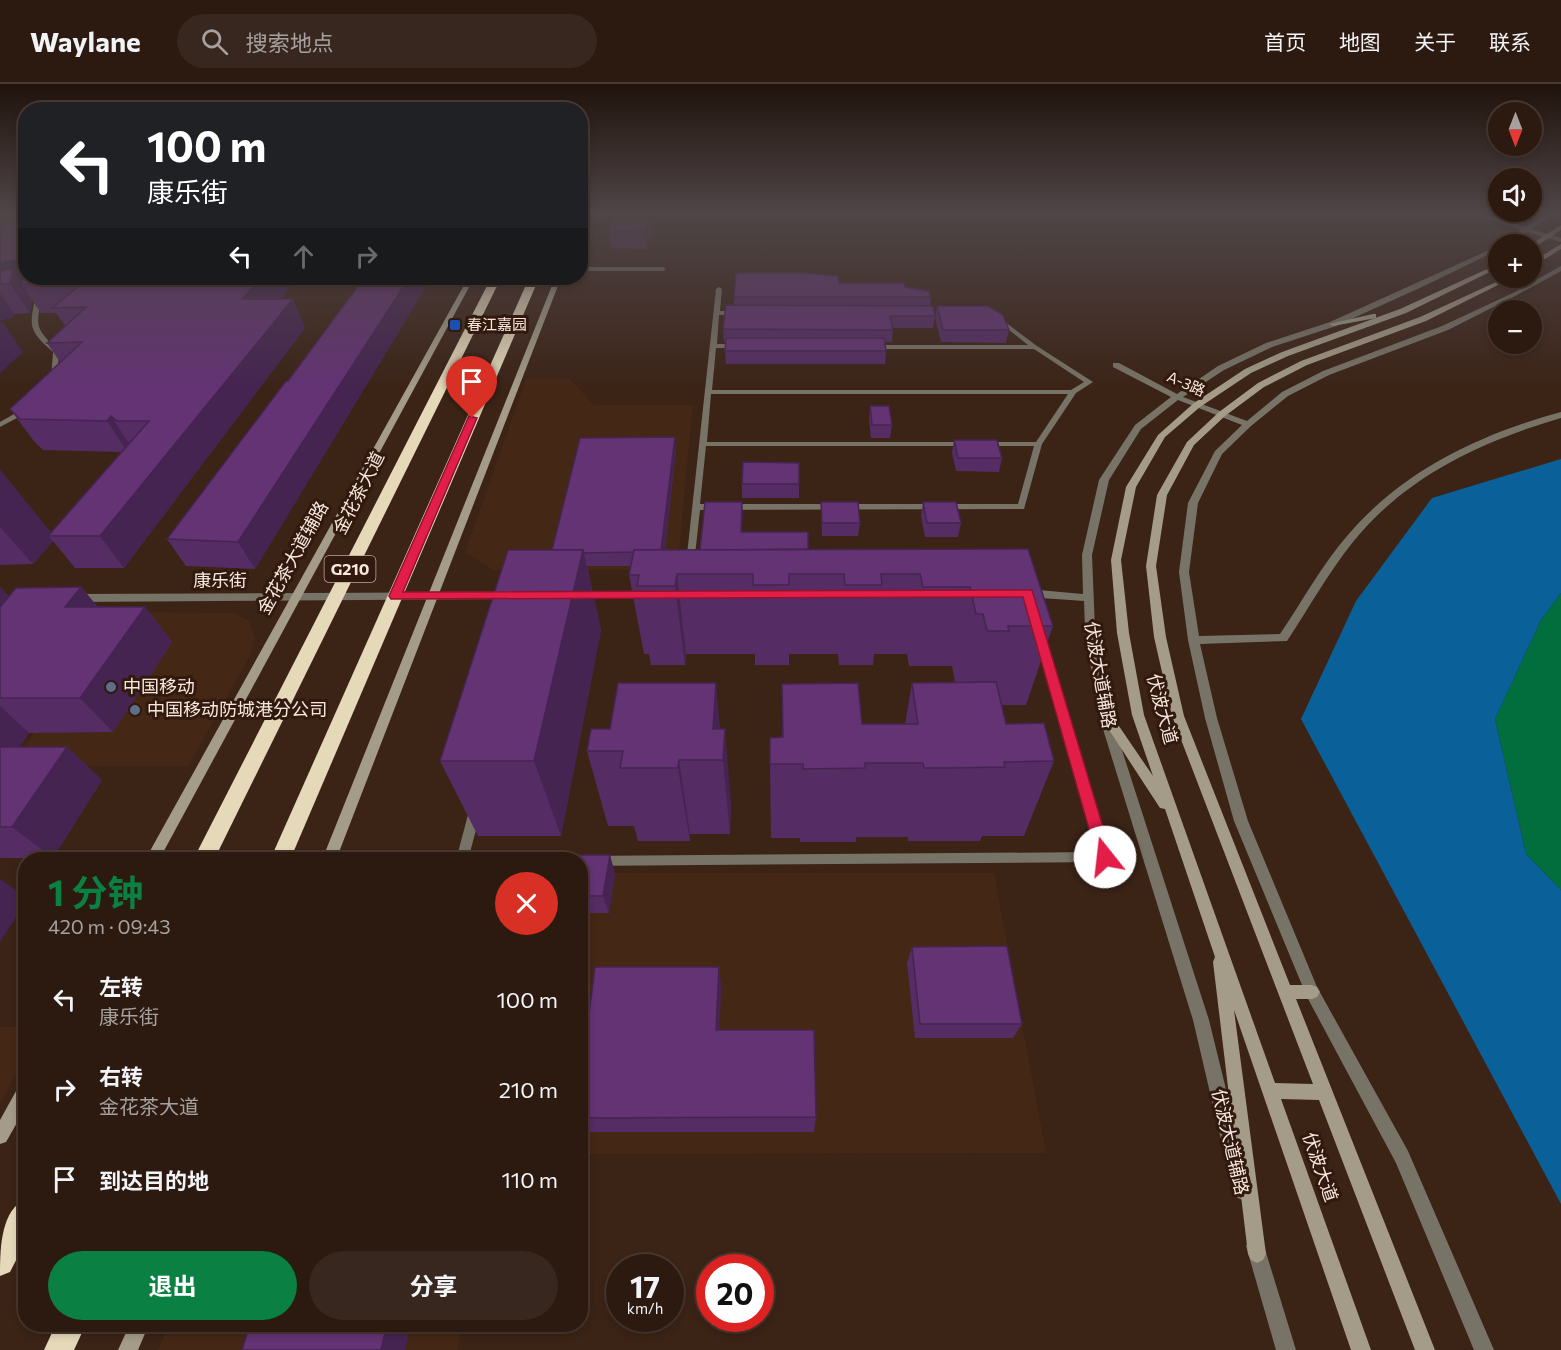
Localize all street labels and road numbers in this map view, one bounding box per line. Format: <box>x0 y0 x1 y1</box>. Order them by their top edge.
street label: A-3路 <box>1164 367 1208 399</box>
street label: 金花茶大道 <box>328 447 388 538</box>
street label: 金花茶大道辅路 <box>252 497 332 618</box>
road number: G210 <box>324 556 376 582</box>
street label: 康乐街 <box>193 569 247 591</box>
street label: 伏波大道辅路 <box>1081 620 1121 730</box>
street label: 伏波大道 <box>1143 671 1183 746</box>
street label: 伏波大道辅路 <box>1208 1087 1254 1197</box>
street label: 伏波大道 <box>1299 1129 1343 1204</box>

